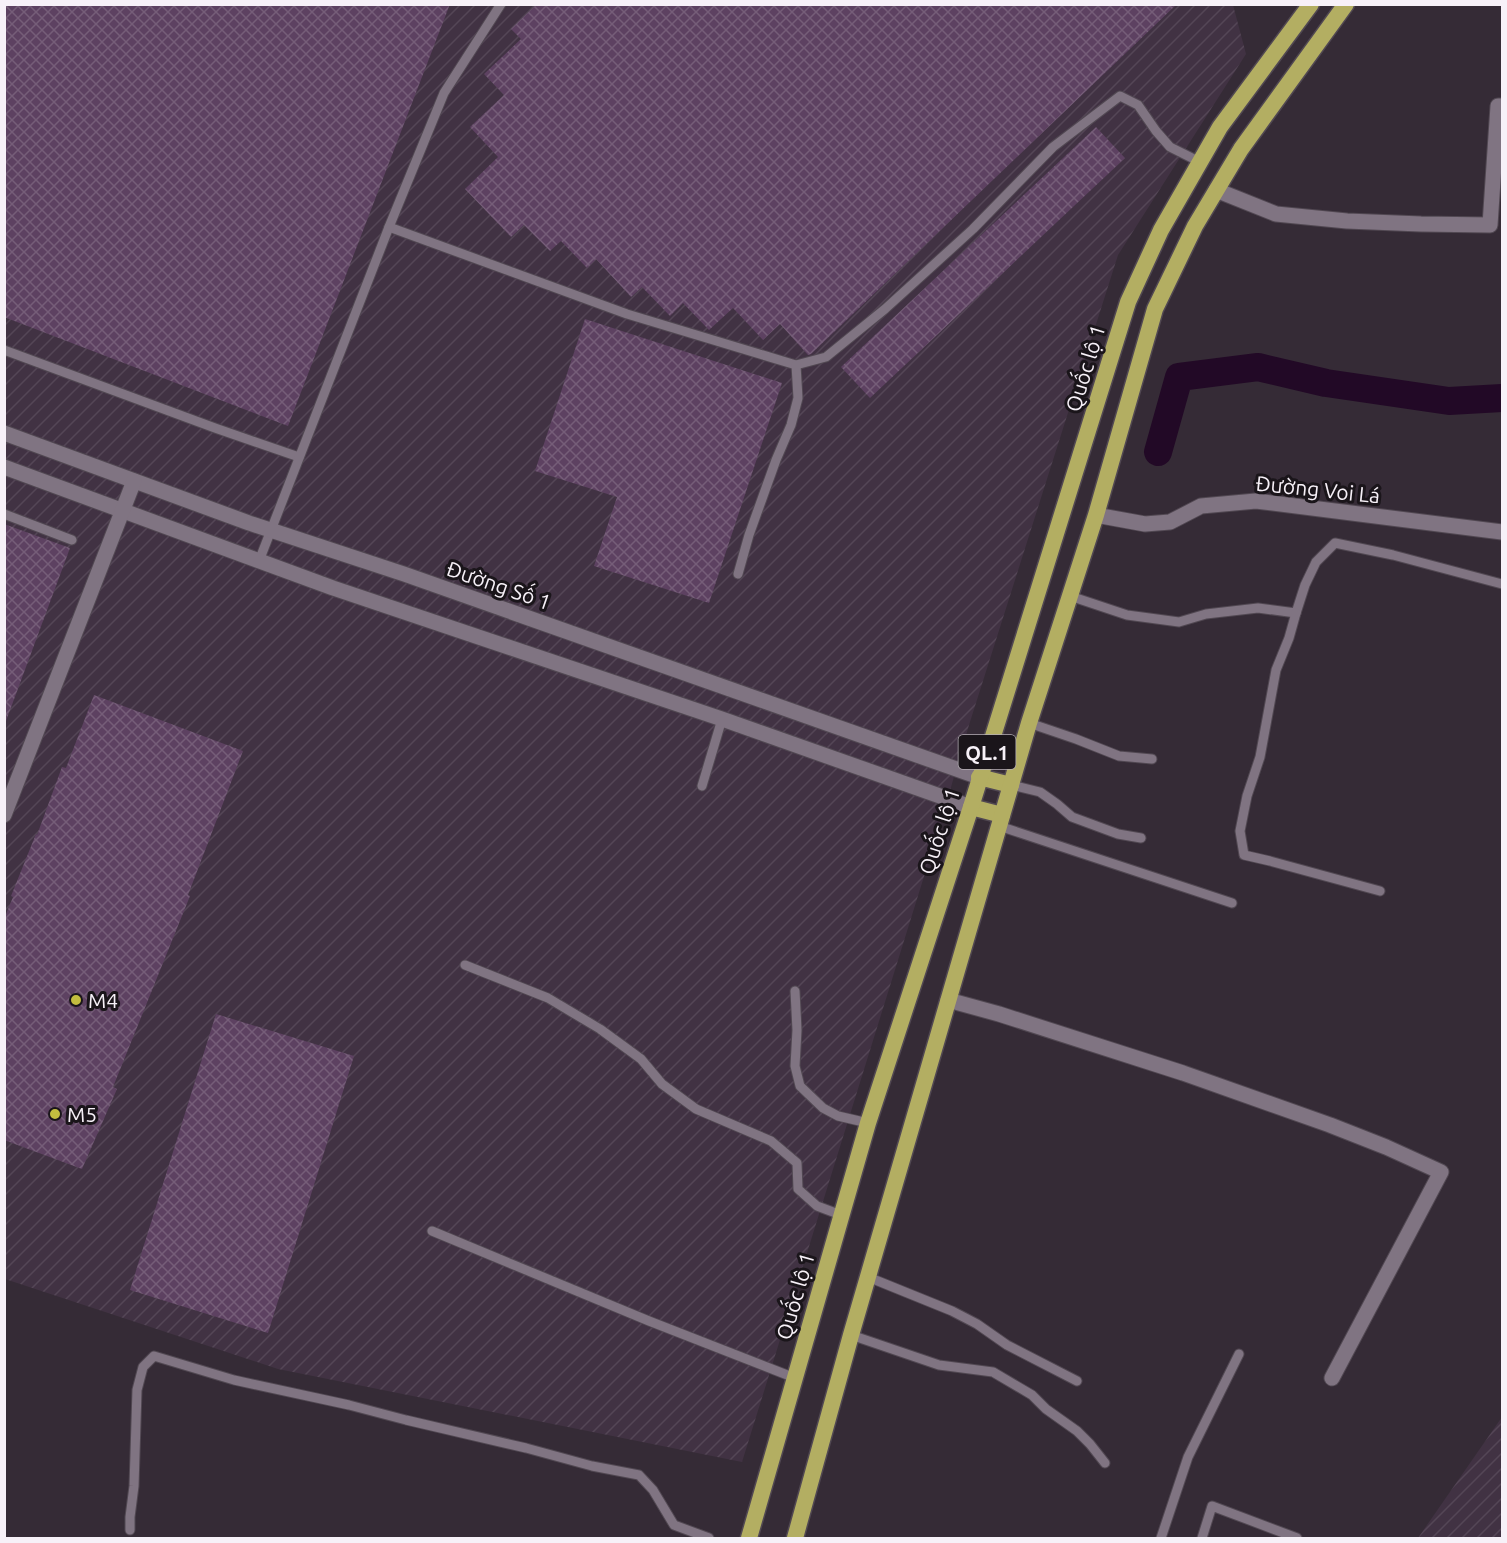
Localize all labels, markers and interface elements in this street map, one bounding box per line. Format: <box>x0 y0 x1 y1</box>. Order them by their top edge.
street label: Quốc lộ 1 <box>1058 321 1110 414</box>
street label: Đường Voi Lá <box>1255 471 1381 507</box>
street label: Đường Số 1 <box>444 554 555 614</box>
road number: QL.1 <box>958 735 1016 769</box>
street label: Quốc lộ 1 <box>912 784 964 877</box>
place label: M4 <box>88 988 118 1012</box>
marker: M4 <box>69 993 83 1007</box>
place label: M5 <box>67 1102 97 1126</box>
marker: M5 <box>48 1107 62 1121</box>
street label: Quốc lộ 1 <box>769 1249 819 1342</box>

